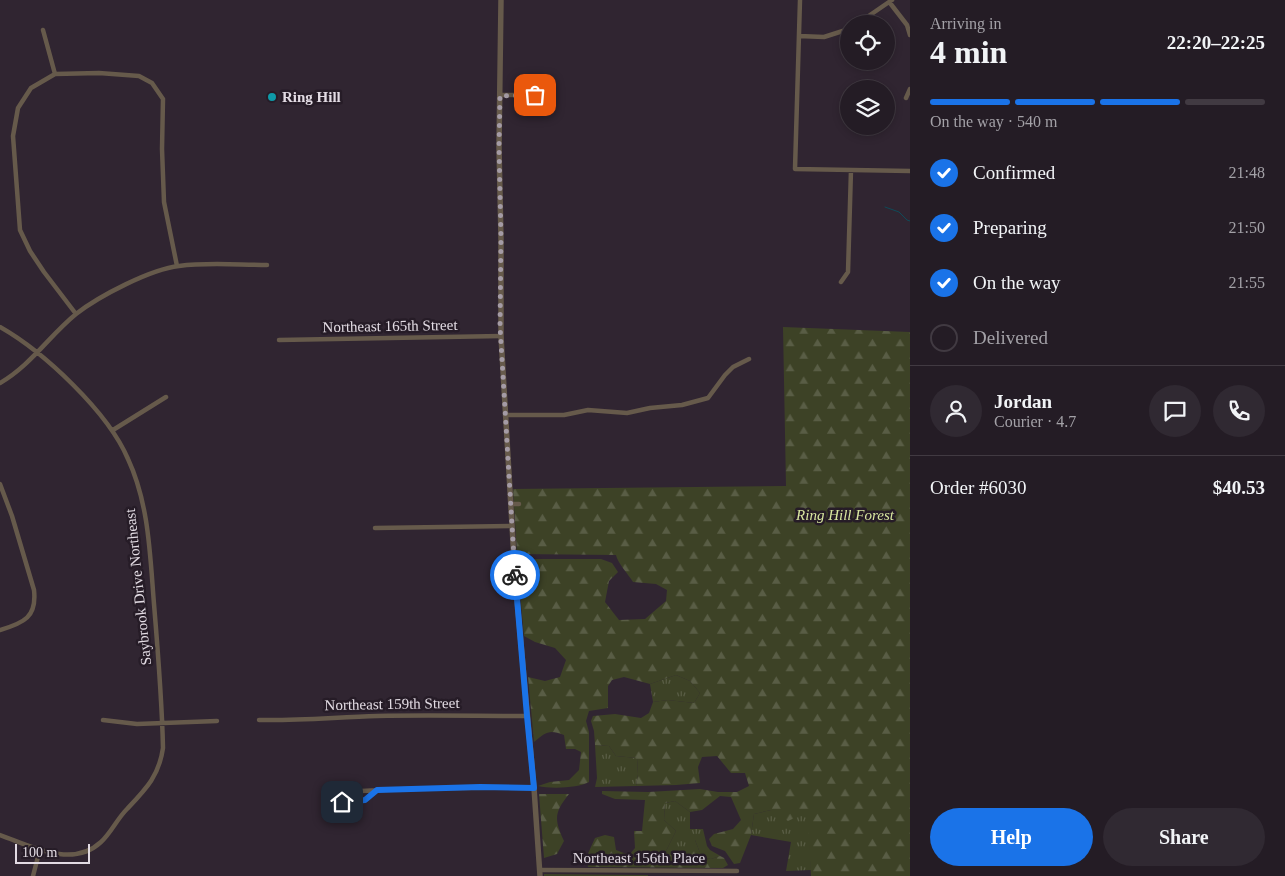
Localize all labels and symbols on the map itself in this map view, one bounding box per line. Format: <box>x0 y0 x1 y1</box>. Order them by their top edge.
pin <box>514 74 556 116</box>
place label: Ring Hill <box>282 89 341 105</box>
marker: Ring Hill <box>266 91 278 103</box>
street label: Northeast 165th Street <box>322 317 458 335</box>
street label: Saybrook Drive Northeast <box>122 507 154 666</box>
park label: Ring Hill Forest <box>795 507 895 523</box>
courier <box>490 550 540 600</box>
street label: Northeast 159th Street <box>324 695 460 713</box>
pin <box>321 781 363 823</box>
scale bar <box>15 841 90 864</box>
street label: Northeast 156th Place <box>573 850 706 866</box>

